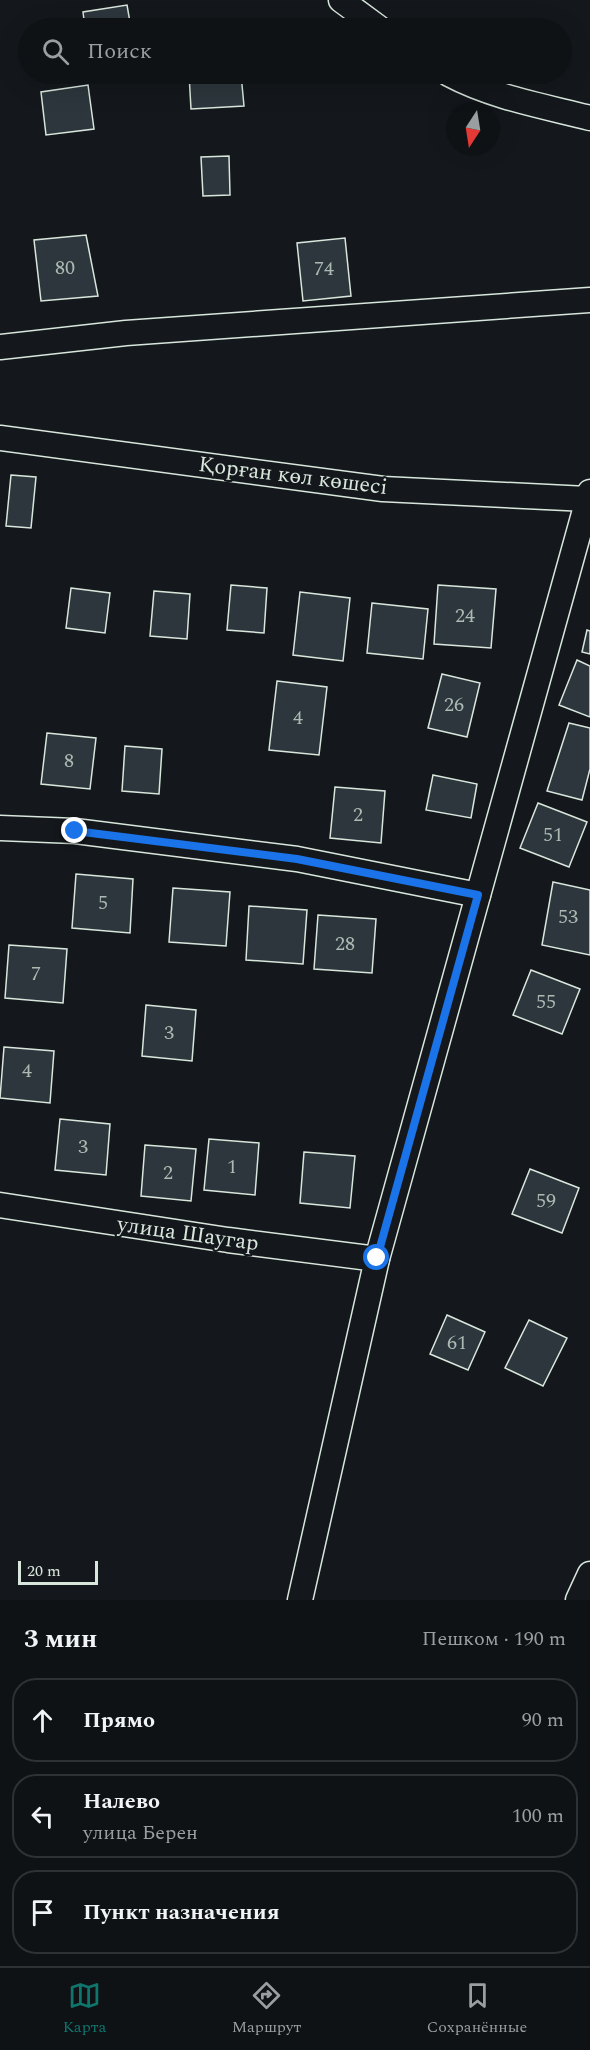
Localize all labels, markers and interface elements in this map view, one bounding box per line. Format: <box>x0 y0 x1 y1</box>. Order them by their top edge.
search box <box>18 18 572 84</box>
icon: search <box>39 35 72 68</box>
text: Поиск <box>87 35 152 68</box>
north arrow <box>446 102 500 156</box>
house number: 80 <box>55 253 75 283</box>
house number: 74 <box>314 254 334 284</box>
street label: Қорған көл көшесі <box>197 448 389 504</box>
house number: 24 <box>455 601 475 631</box>
house number: 26 <box>444 690 464 720</box>
house number: 4 <box>293 703 303 733</box>
house number: 8 <box>64 746 74 776</box>
house number: 2 <box>353 800 363 830</box>
route end <box>61 817 87 843</box>
house number: 51 <box>543 820 563 850</box>
house number: 5 <box>98 888 108 918</box>
house number: 53 <box>558 902 578 932</box>
house number: 28 <box>335 929 355 959</box>
house number: 7 <box>31 959 41 989</box>
house number: 55 <box>536 987 556 1017</box>
house number: 3 <box>164 1018 174 1048</box>
house number: 4 <box>22 1056 32 1086</box>
house number: 3 <box>78 1132 88 1162</box>
house number: 1 <box>227 1152 237 1182</box>
house number: 2 <box>163 1158 173 1188</box>
house number: 59 <box>536 1186 556 1216</box>
street label: улица Шаугар <box>114 1208 261 1260</box>
route start <box>363 1244 389 1270</box>
house number: 61 <box>447 1328 467 1358</box>
scale bar <box>18 1558 98 1586</box>
text: 20 m <box>27 1559 61 1583</box>
text: 3 мин <box>24 1619 97 1659</box>
text: Пешком · 190 m <box>422 1624 566 1654</box>
icon: ahead <box>26 1704 59 1737</box>
text: Прямо <box>83 1704 155 1737</box>
text: 90 m <box>522 1705 564 1735</box>
text: Налево <box>83 1785 160 1818</box>
icon: left <box>26 1800 59 1833</box>
text: 100 m <box>512 1801 564 1831</box>
text: улица Берен <box>83 1818 198 1848</box>
icon: arrive <box>26 1896 59 1929</box>
text: Пункт назначения <box>83 1896 280 1929</box>
tab: Карта <box>63 1979 106 2039</box>
tab: Маршрут <box>232 1979 301 2039</box>
tab: Сохранённые <box>427 1979 527 2039</box>

